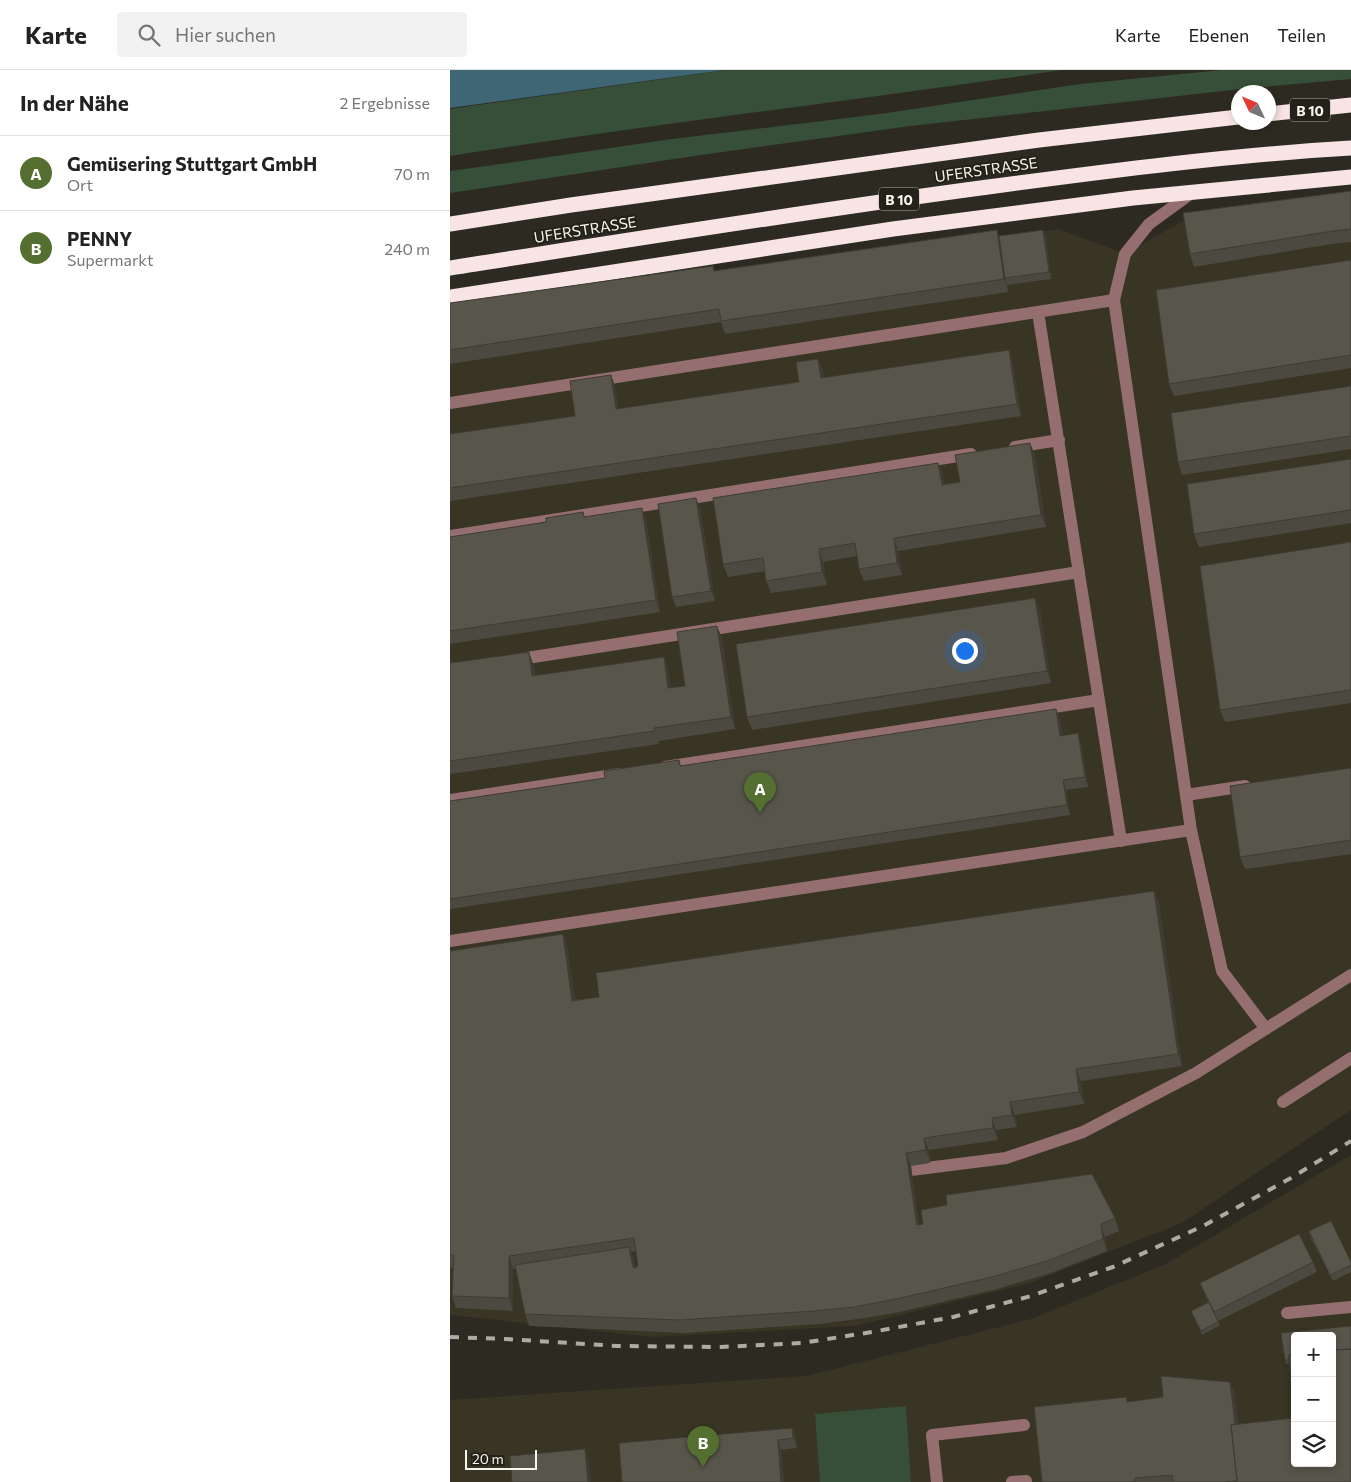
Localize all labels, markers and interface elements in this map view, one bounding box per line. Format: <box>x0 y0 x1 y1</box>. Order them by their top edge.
search box <box>117 12 467 57</box>
text: Karte <box>25 20 87 49</box>
icon: search <box>135 21 163 49</box>
text: Hier suchen <box>175 23 276 46</box>
text: Karte <box>1115 24 1160 46</box>
text: Ebenen <box>1188 24 1249 46</box>
text: Teilen <box>1277 24 1326 46</box>
north arrow <box>1231 85 1276 130</box>
text: In der Nähe <box>20 90 129 115</box>
text: 2 Ergebnisse <box>340 93 430 112</box>
road number: B 10 <box>1290 98 1330 122</box>
text: Gemüsering Stuttgart GmbH <box>67 152 317 175</box>
street label: UFERSTRASSE <box>933 153 1039 185</box>
text: A <box>30 164 42 183</box>
text: 70 m <box>394 164 430 183</box>
text: Ort <box>67 175 93 194</box>
road number: B 10 <box>879 188 919 210</box>
street label: UFERSTRASSE <box>532 212 638 246</box>
text: PENNY <box>67 227 132 250</box>
text: B <box>31 239 41 258</box>
text: 240 m <box>384 239 430 258</box>
text: Supermarkt <box>67 250 154 269</box>
your location <box>952 638 978 664</box>
pin: A <box>744 772 776 813</box>
map controls <box>1291 1332 1336 1467</box>
button: + <box>1291 1332 1336 1377</box>
button: − <box>1291 1377 1336 1422</box>
button: layers <box>1291 1422 1336 1467</box>
pin: B <box>687 1426 719 1467</box>
scale bar <box>465 1447 538 1470</box>
text: 20 m <box>472 1450 504 1467</box>

